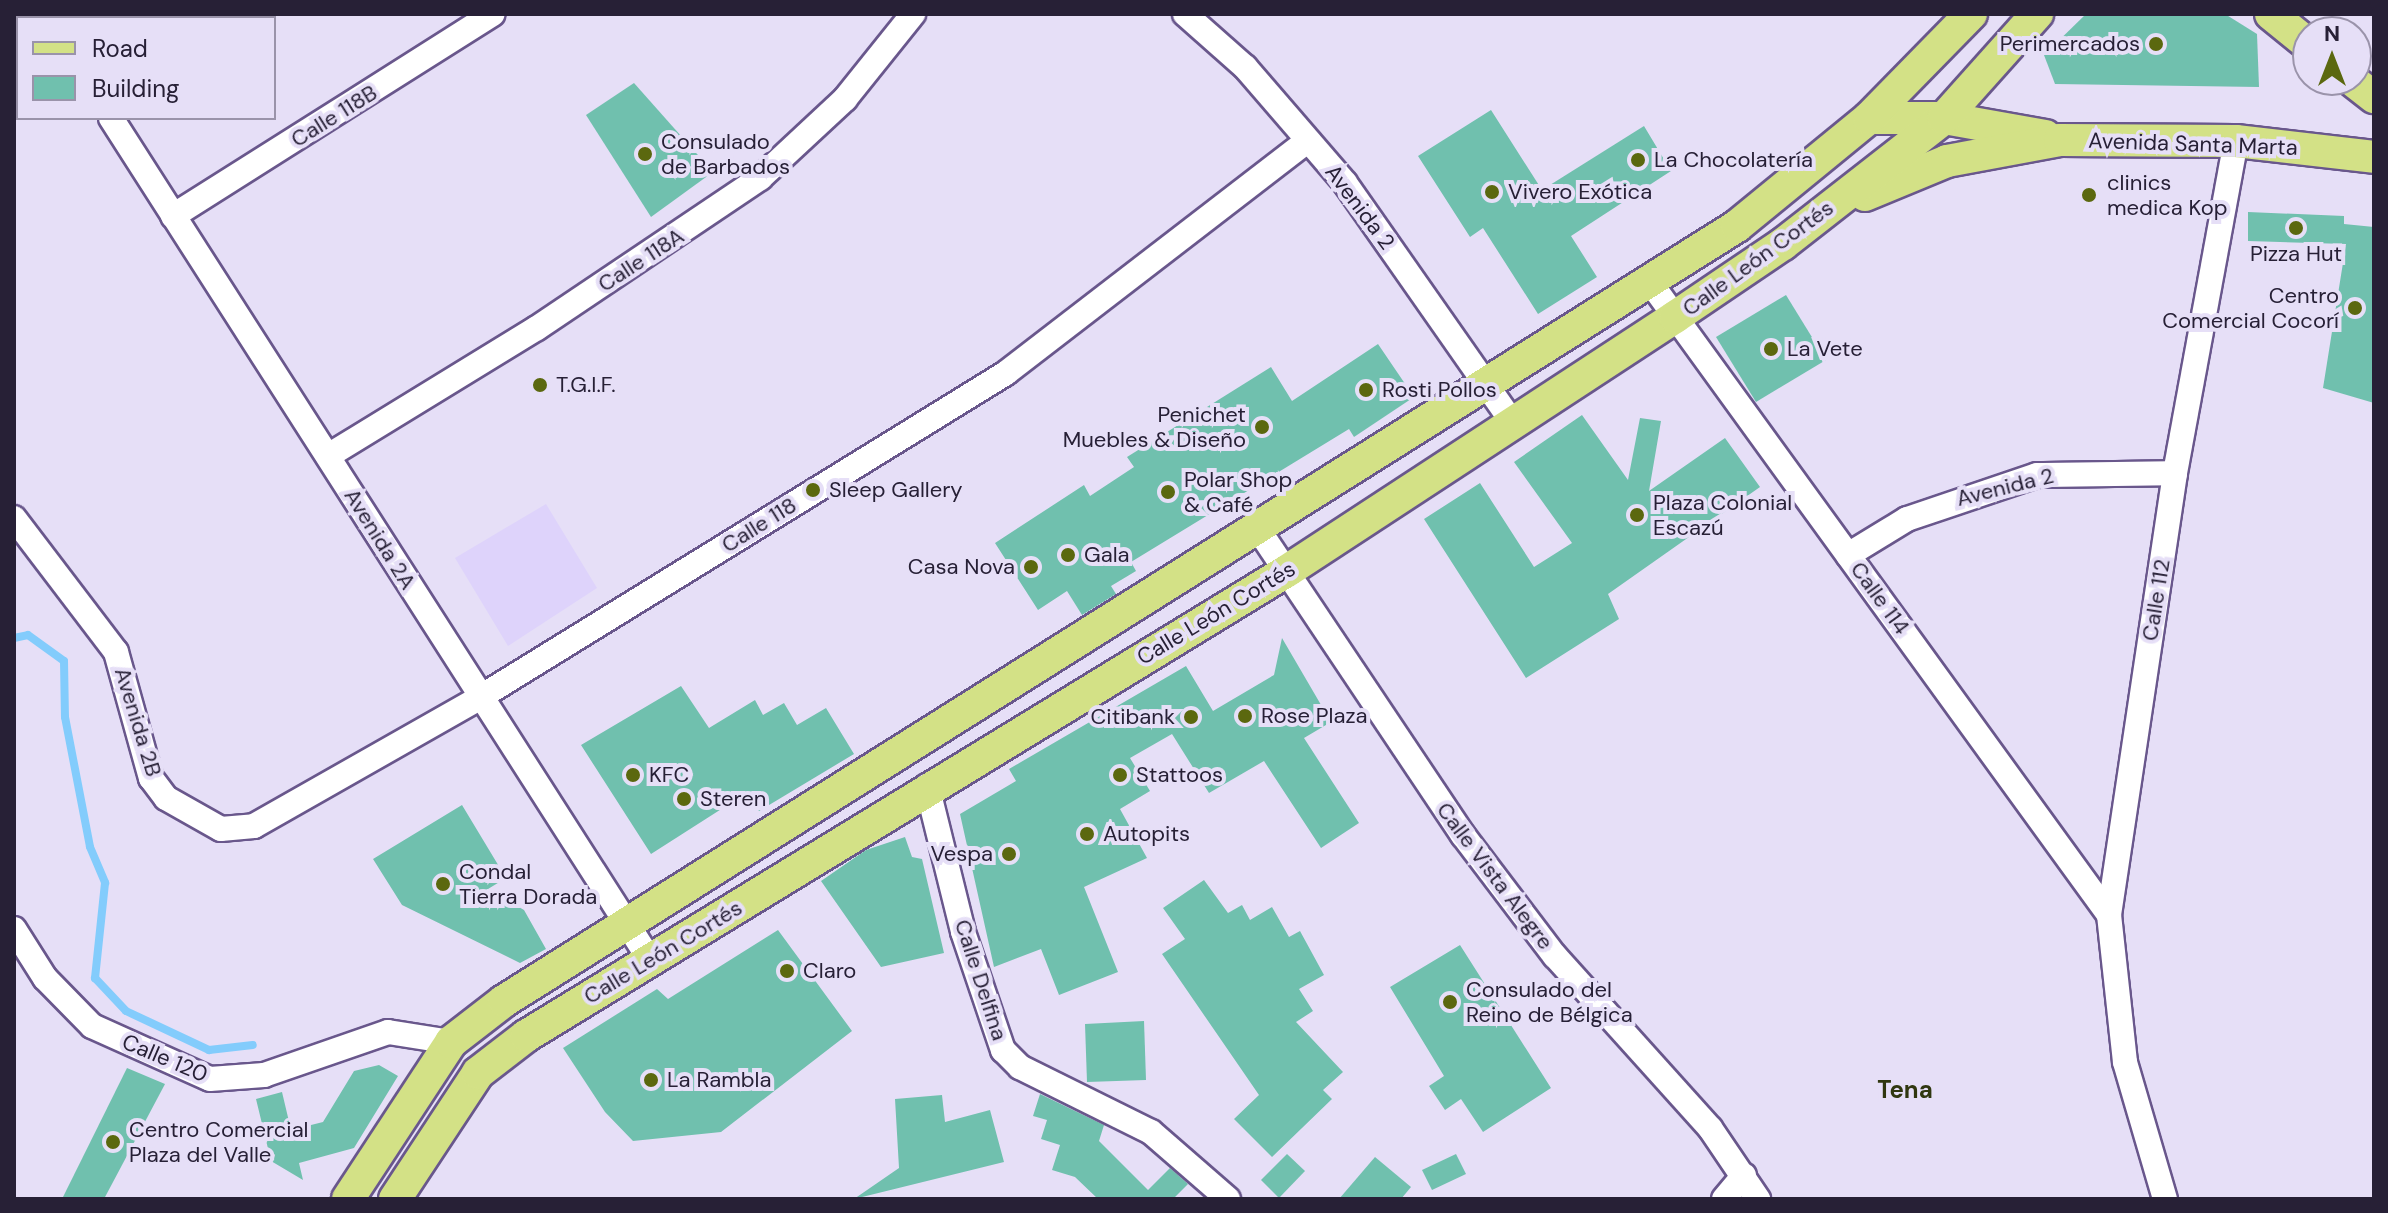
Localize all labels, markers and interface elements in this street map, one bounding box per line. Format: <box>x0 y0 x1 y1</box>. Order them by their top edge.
legend <box>16 16 276 120</box>
north arrow <box>2292 16 2372 96</box>
text: N <box>2324 19 2340 48</box>
place label: Perimercados <box>2000 31 2140 57</box>
text: Road <box>92 33 148 64</box>
marker: Perimercados <box>2147 35 2165 53</box>
text: Building <box>92 73 179 104</box>
street label: Calle 118B <box>286 79 382 153</box>
street label: Avenida Santa Marta <box>2088 127 2298 161</box>
place label: Consulado de Barbados <box>661 128 790 180</box>
marker: Consulado de Barbados <box>636 145 654 163</box>
place label: La Chocolatería <box>1654 147 1813 173</box>
marker: La Chocolatería <box>1629 151 1647 169</box>
street label: Avenida 2 <box>1320 159 1400 255</box>
place label: clinics medica Kop <box>2107 169 2228 220</box>
place label: Vivero Exótica <box>1508 179 1652 205</box>
marker: Vivero Exótica <box>1483 183 1501 201</box>
marker: clinics medica Kop <box>2078 184 2100 206</box>
street label: Calle León Cortés <box>1677 194 1839 322</box>
marker: Pizza Hut <box>2287 219 2305 237</box>
street label: Calle 118A <box>593 223 689 297</box>
place label: Pizza Hut <box>2250 241 2342 267</box>
place label: Centro Comercial Cocorí <box>2162 282 2339 334</box>
marker: Centro Comercial Cocorí <box>2346 299 2364 317</box>
place label: La Vete <box>1787 336 1863 362</box>
marker: La Vete <box>1762 340 1780 358</box>
place label: T.G.I.F. <box>556 372 616 398</box>
marker: T.G.I.F. <box>531 376 549 394</box>
place label: Rosti Pollos <box>1382 377 1497 403</box>
marker: Rosti Pollos <box>1357 381 1375 399</box>
place label: Penichet Muebles & Diseño <box>1063 401 1246 452</box>
marker: Penichet Muebles & Diseño <box>1253 418 1271 436</box>
street label: Avenida 2 <box>1954 462 2056 512</box>
place label: Polar Shop & Café <box>1184 466 1292 518</box>
place label: Sleep Gallery <box>829 477 963 503</box>
marker: Sleep Gallery <box>804 481 822 499</box>
marker: Polar Shop & Café <box>1159 483 1177 501</box>
street label: Avenida 2A <box>339 484 421 594</box>
place label: Plaza Colonial Escazú <box>1653 489 1792 540</box>
street label: Calle 118 <box>717 492 801 558</box>
marker: Plaza Colonial Escazú <box>1628 506 1646 524</box>
place label: Gala <box>1084 542 1130 568</box>
marker: Gala <box>1059 546 1077 564</box>
place label: Casa Nova <box>908 554 1015 580</box>
street label: Calle León Cortés <box>1132 555 1300 671</box>
street label: Calle 114 <box>1845 557 1915 639</box>
street label: Calle 112 <box>2137 557 2175 643</box>
marker: Casa Nova <box>1022 558 1040 576</box>
street label: Avenida 2B <box>109 664 167 780</box>
place label: Rose Plaza <box>1261 703 1368 729</box>
place label: Citibank <box>1091 704 1175 730</box>
marker: Rose Plaza <box>1236 707 1254 725</box>
marker: Citibank <box>1182 708 1200 726</box>
place label: KFC <box>649 762 689 788</box>
place label: Stattoos <box>1136 762 1223 788</box>
marker: KFC <box>624 766 642 784</box>
marker: Stattoos <box>1111 766 1129 784</box>
place label: Steren <box>700 786 766 812</box>
marker: Steren <box>675 790 693 808</box>
street label: Calle Vista Alegre <box>1431 797 1559 955</box>
place label: Autopits <box>1103 821 1190 847</box>
marker: Autopits <box>1078 825 1096 843</box>
place label: Vespa <box>930 841 993 867</box>
marker: Vespa <box>1000 845 1018 863</box>
place label: Condal Tierra Dorada <box>459 858 597 910</box>
marker: Condal Tierra Dorada <box>434 875 452 893</box>
street label: Calle León Cortés <box>579 894 747 1010</box>
street label: Calle Delfina <box>949 916 1013 1044</box>
place label: Claro <box>803 958 856 984</box>
marker: Claro <box>778 962 796 980</box>
place label: Consulado del Reino de Bélgica <box>1466 976 1633 1028</box>
marker: Consulado del Reino de Bélgica <box>1441 993 1459 1011</box>
street label: Calle 120 <box>118 1028 212 1088</box>
place label: La Rambla <box>667 1067 771 1093</box>
marker: La Rambla <box>642 1071 660 1089</box>
district label: Tena <box>1877 1076 1933 1104</box>
place label: Centro Comercial Plaza del Valle <box>129 1116 309 1168</box>
marker: Centro Comercial Plaza del Valle <box>104 1133 122 1151</box>

